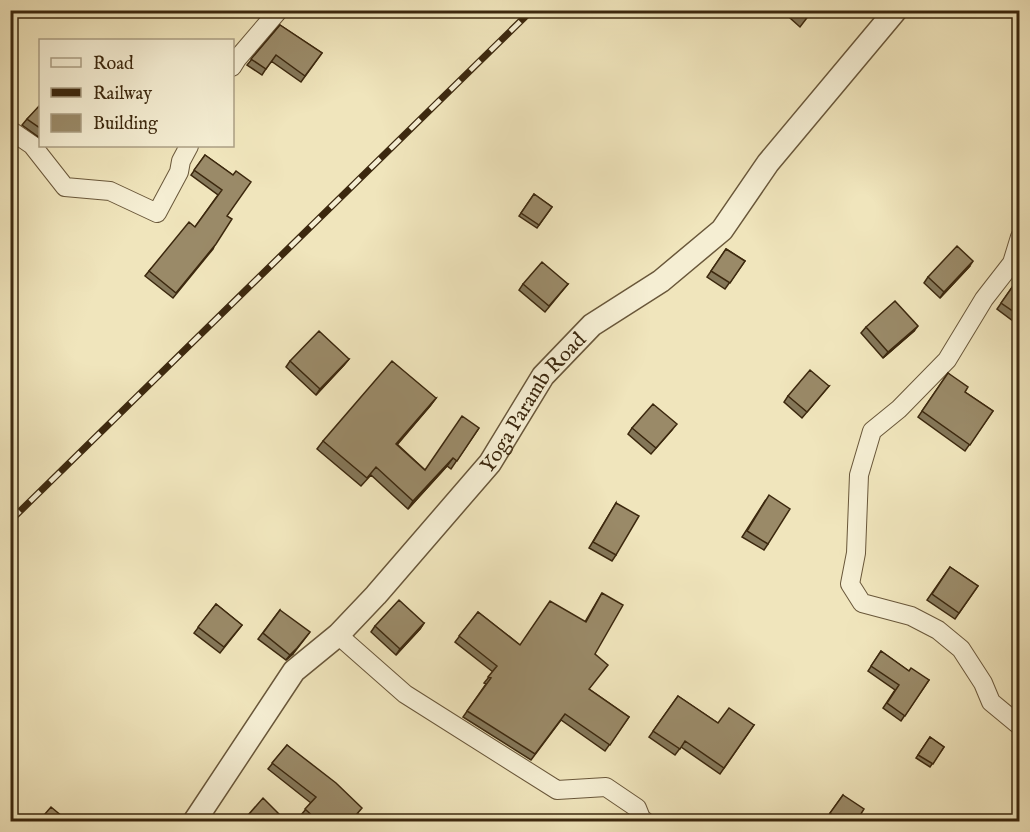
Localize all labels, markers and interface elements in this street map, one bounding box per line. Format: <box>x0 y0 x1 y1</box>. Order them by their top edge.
legend <box>39 39 234 147</box>
text: Road <box>93 53 134 76</box>
text: Railway <box>93 83 152 106</box>
text: Building <box>93 113 158 136</box>
street label: Yoga Paramb Road <box>475 327 593 480</box>

